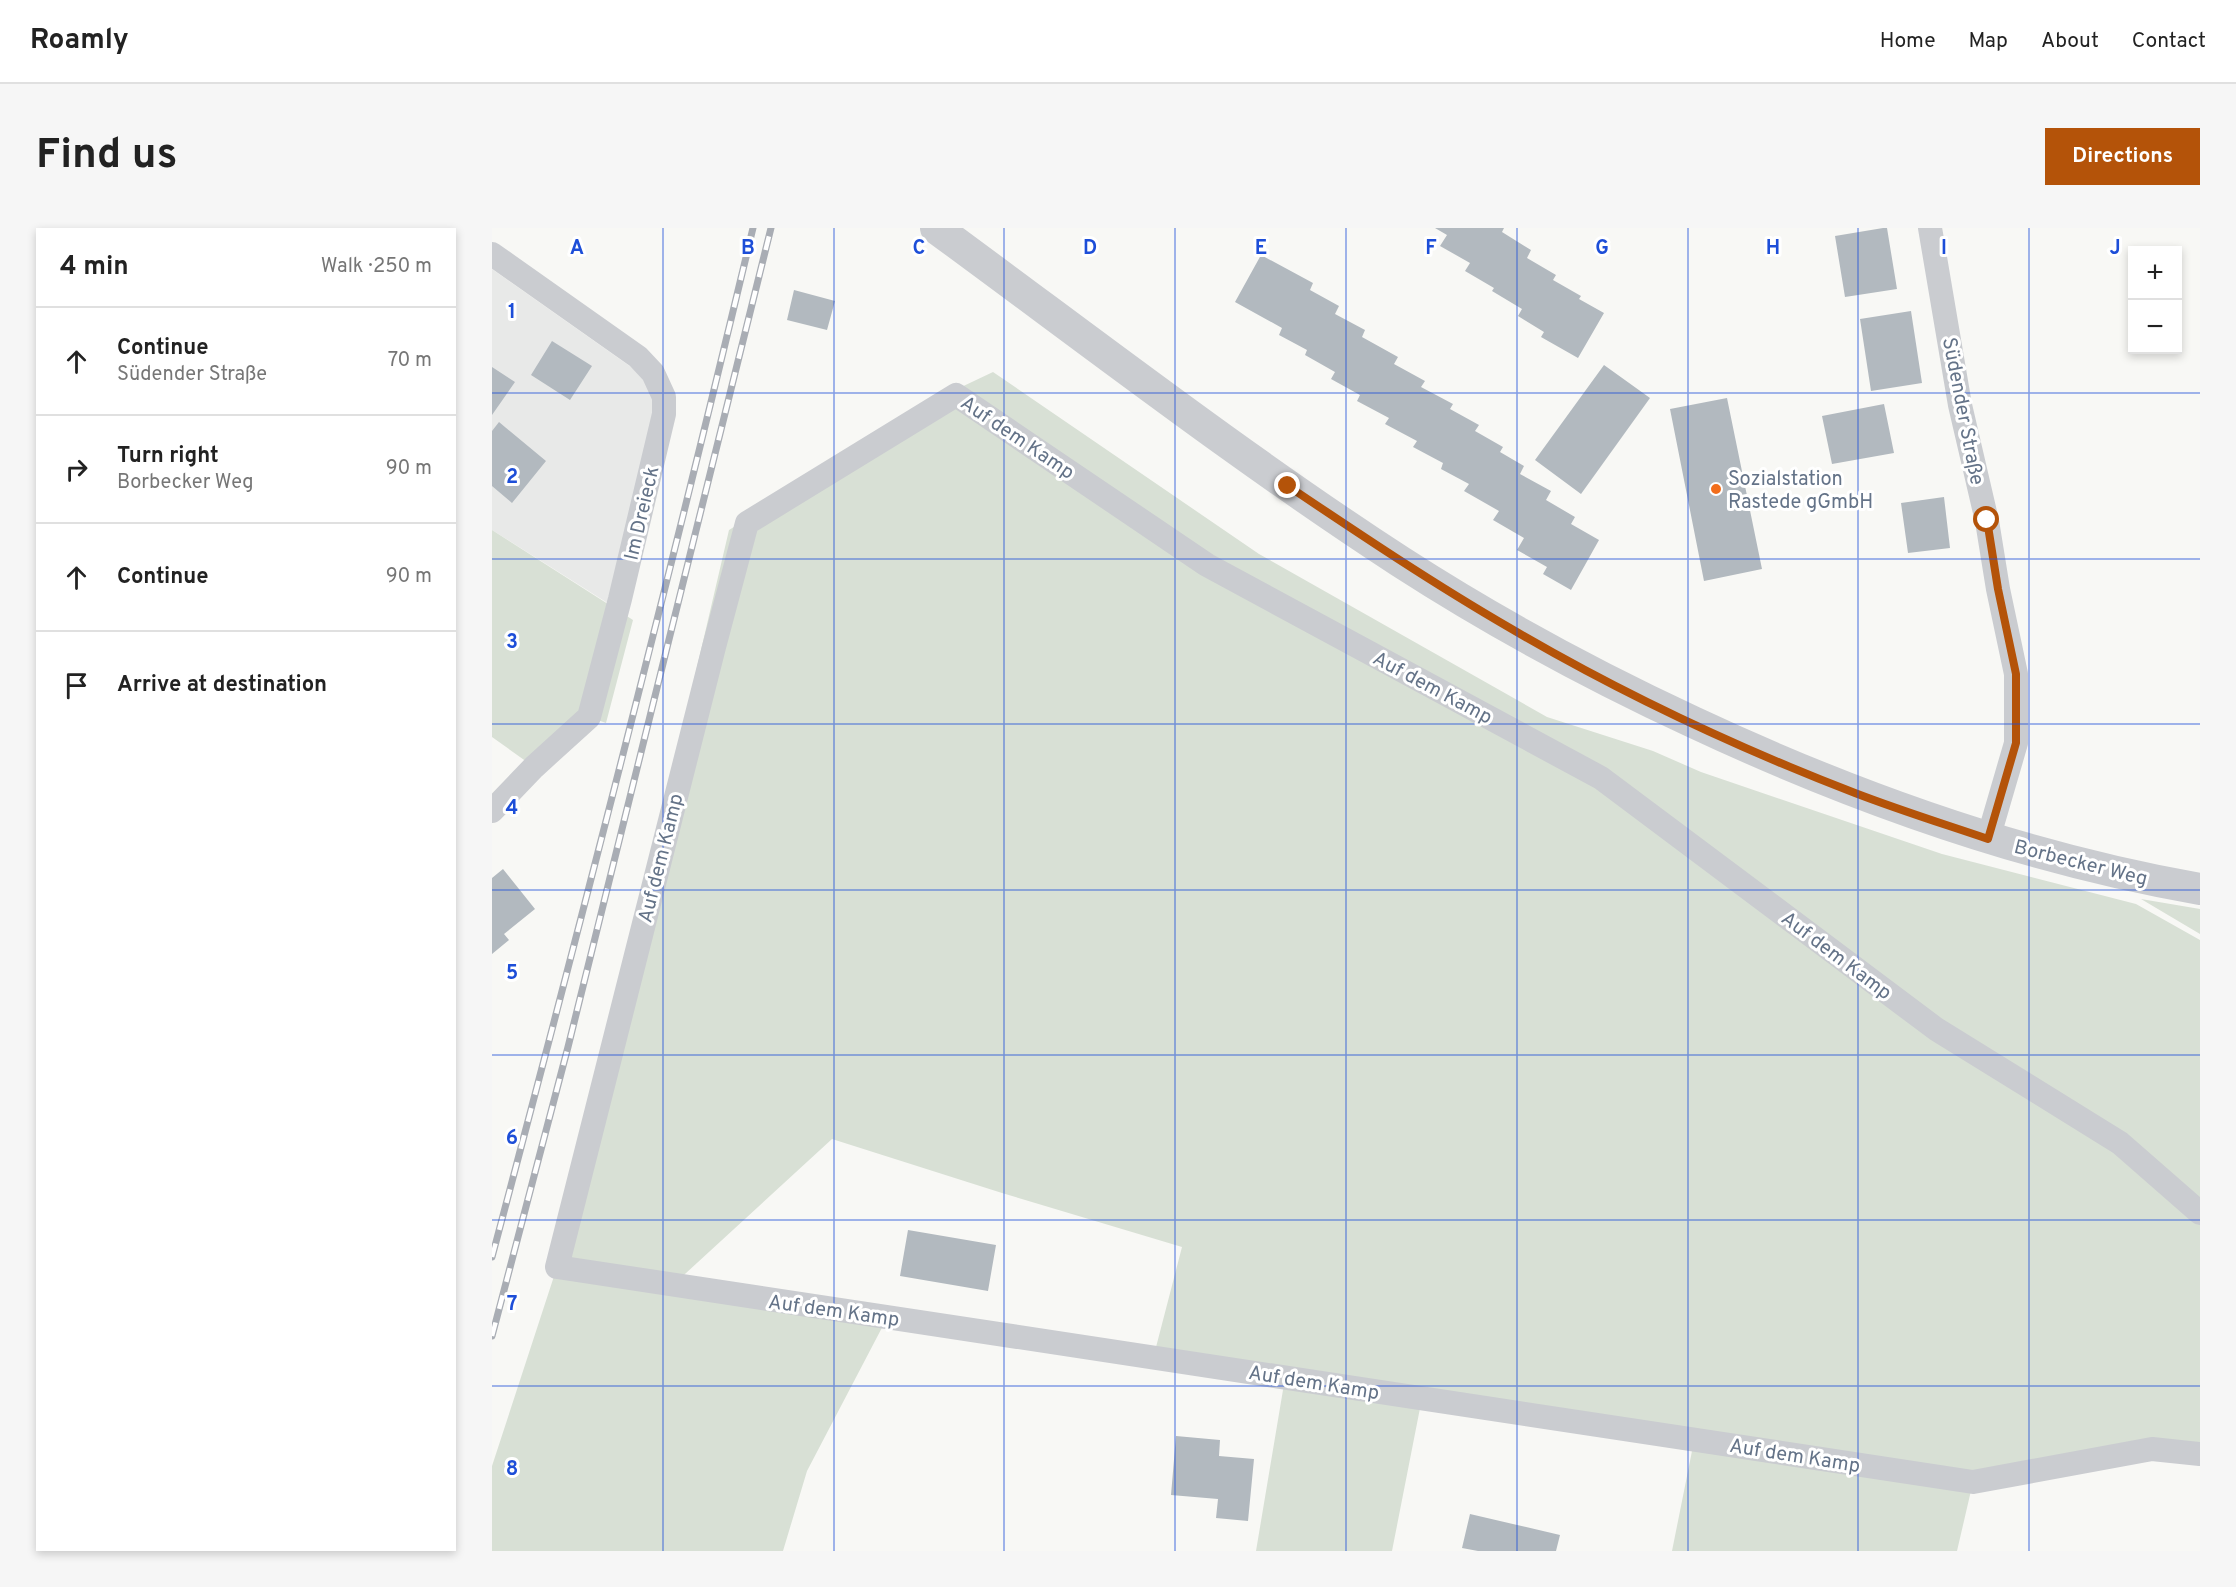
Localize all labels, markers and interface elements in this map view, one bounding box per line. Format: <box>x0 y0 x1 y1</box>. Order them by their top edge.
text: Roamly <box>30 23 129 59</box>
text: Home <box>1880 28 1936 55</box>
text: Map <box>1969 28 2008 55</box>
text: About <box>2041 28 2099 55</box>
text: Contact <box>2132 28 2206 55</box>
button: Directions <box>2045 128 2200 185</box>
text: Find us <box>36 130 177 183</box>
text: A <box>570 236 584 262</box>
text: B <box>741 236 755 262</box>
text: C <box>913 236 925 262</box>
text: D <box>1083 236 1097 262</box>
text: E <box>1255 236 1267 262</box>
text: F <box>1425 236 1437 262</box>
text: G <box>1595 236 1609 262</box>
text: H <box>1766 236 1780 262</box>
text: I <box>1941 236 1947 262</box>
text: J <box>2109 236 2121 262</box>
map controls <box>2128 246 2182 354</box>
button: + <box>2128 246 2182 300</box>
text: 4 min <box>60 251 129 284</box>
text: Walk · 250 m <box>321 254 432 280</box>
text: 1 <box>508 300 516 326</box>
button: − <box>2128 300 2182 354</box>
text: Continue <box>117 335 208 362</box>
street label: Südender Straße <box>1935 335 1989 487</box>
icon: ahead <box>60 345 93 378</box>
text: 70 m <box>388 348 432 374</box>
text: Südender Straße <box>117 362 267 388</box>
street label: Auf dem Kamp <box>955 391 1079 486</box>
text: Turn right <box>117 443 219 470</box>
icon: right <box>60 453 93 486</box>
text: 90 m <box>386 456 432 482</box>
street label: Im Dreieck <box>619 464 666 563</box>
text: 2 <box>506 465 518 491</box>
place label: Sozialstation Rastede gGmbH <box>1728 467 1873 516</box>
text: Borbecker Weg <box>117 470 254 496</box>
route end <box>1274 472 1300 498</box>
marker: Sozialstation Rastede gGmbH <box>1709 482 1723 496</box>
route start <box>1973 506 1999 532</box>
icon: ahead <box>60 561 93 594</box>
text: Continue <box>117 564 208 591</box>
text: 90 m <box>386 564 432 590</box>
text: 3 <box>506 630 518 656</box>
street label: Auf dem Kamp <box>1368 646 1496 731</box>
icon: arrive <box>60 669 93 702</box>
text: Arrive at destination <box>117 672 327 699</box>
street label: Auf dem Kamp <box>633 791 691 926</box>
text: 4 <box>506 796 518 822</box>
street label: Borbecker Weg <box>2011 835 2150 893</box>
street label: Auf dem Kamp <box>1775 906 1896 1007</box>
text: 5 <box>506 961 518 987</box>
text: 6 <box>506 1126 518 1152</box>
street label: Auf dem Kamp <box>766 1290 901 1334</box>
text: 7 <box>507 1292 517 1318</box>
street label: Auf dem Kamp <box>1246 1361 1381 1407</box>
street label: Auf dem Kamp <box>1727 1434 1862 1480</box>
text: 8 <box>506 1457 518 1483</box>

